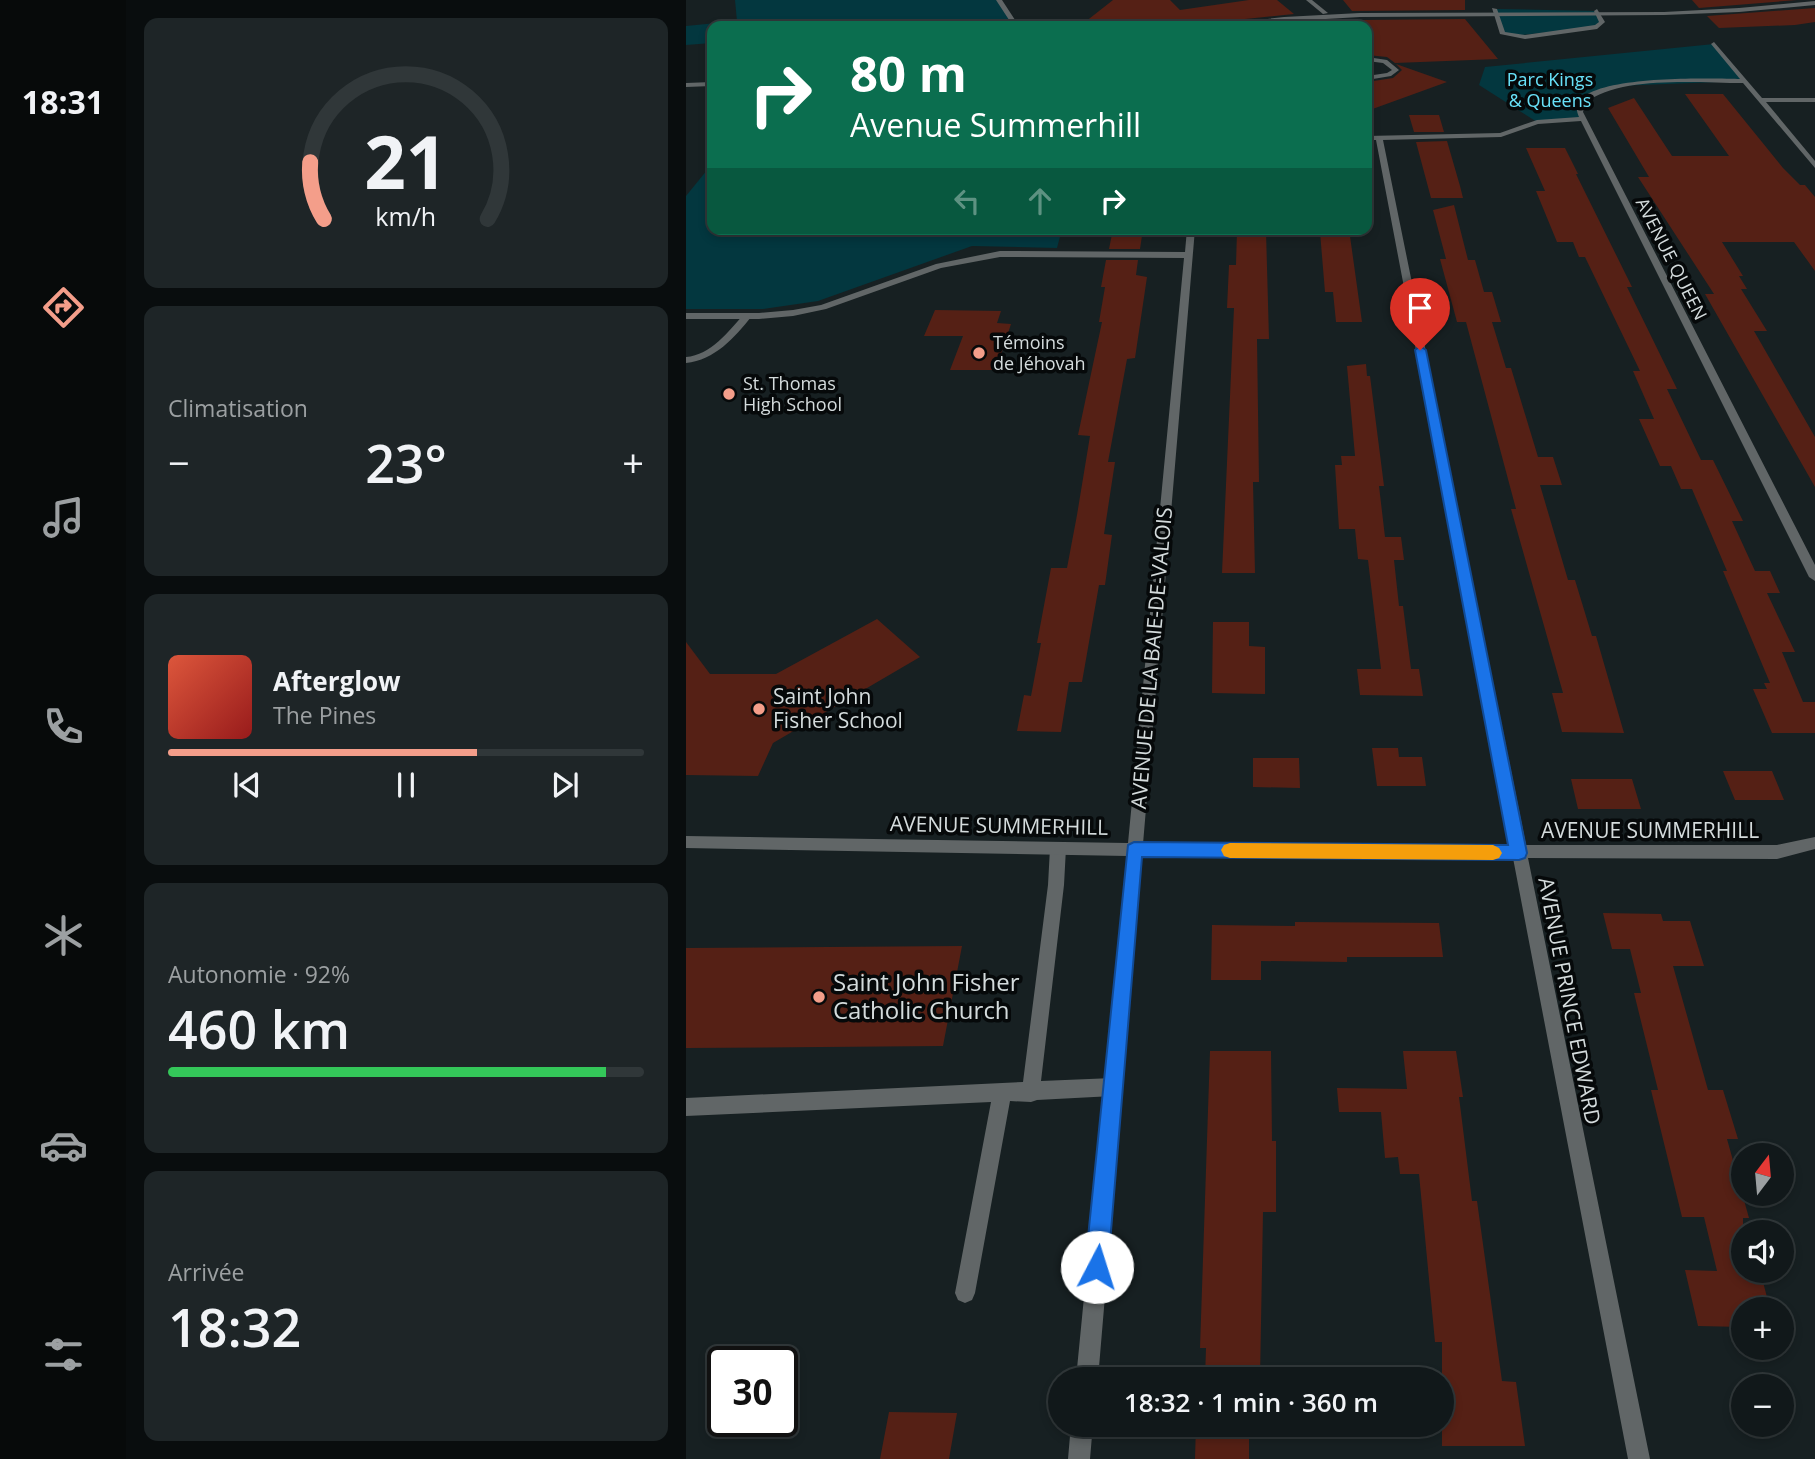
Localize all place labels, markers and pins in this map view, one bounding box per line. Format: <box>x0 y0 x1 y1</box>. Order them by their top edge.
pin <box>1390 278 1450 350</box>
place label: Témoins de Jéhovah <box>993 330 1086 375</box>
marker: Témoins de Jéhovah <box>971 345 987 361</box>
place label: St. Thomas High School <box>743 371 842 416</box>
marker: St. Thomas High School <box>721 386 737 402</box>
place label: Saint John Fisher School <box>773 682 903 734</box>
marker: Saint John Fisher School <box>751 701 767 717</box>
place label: Saint John Fisher Catholic Church <box>833 965 1020 1026</box>
marker: Saint John Fisher Catholic Church <box>811 989 827 1005</box>

